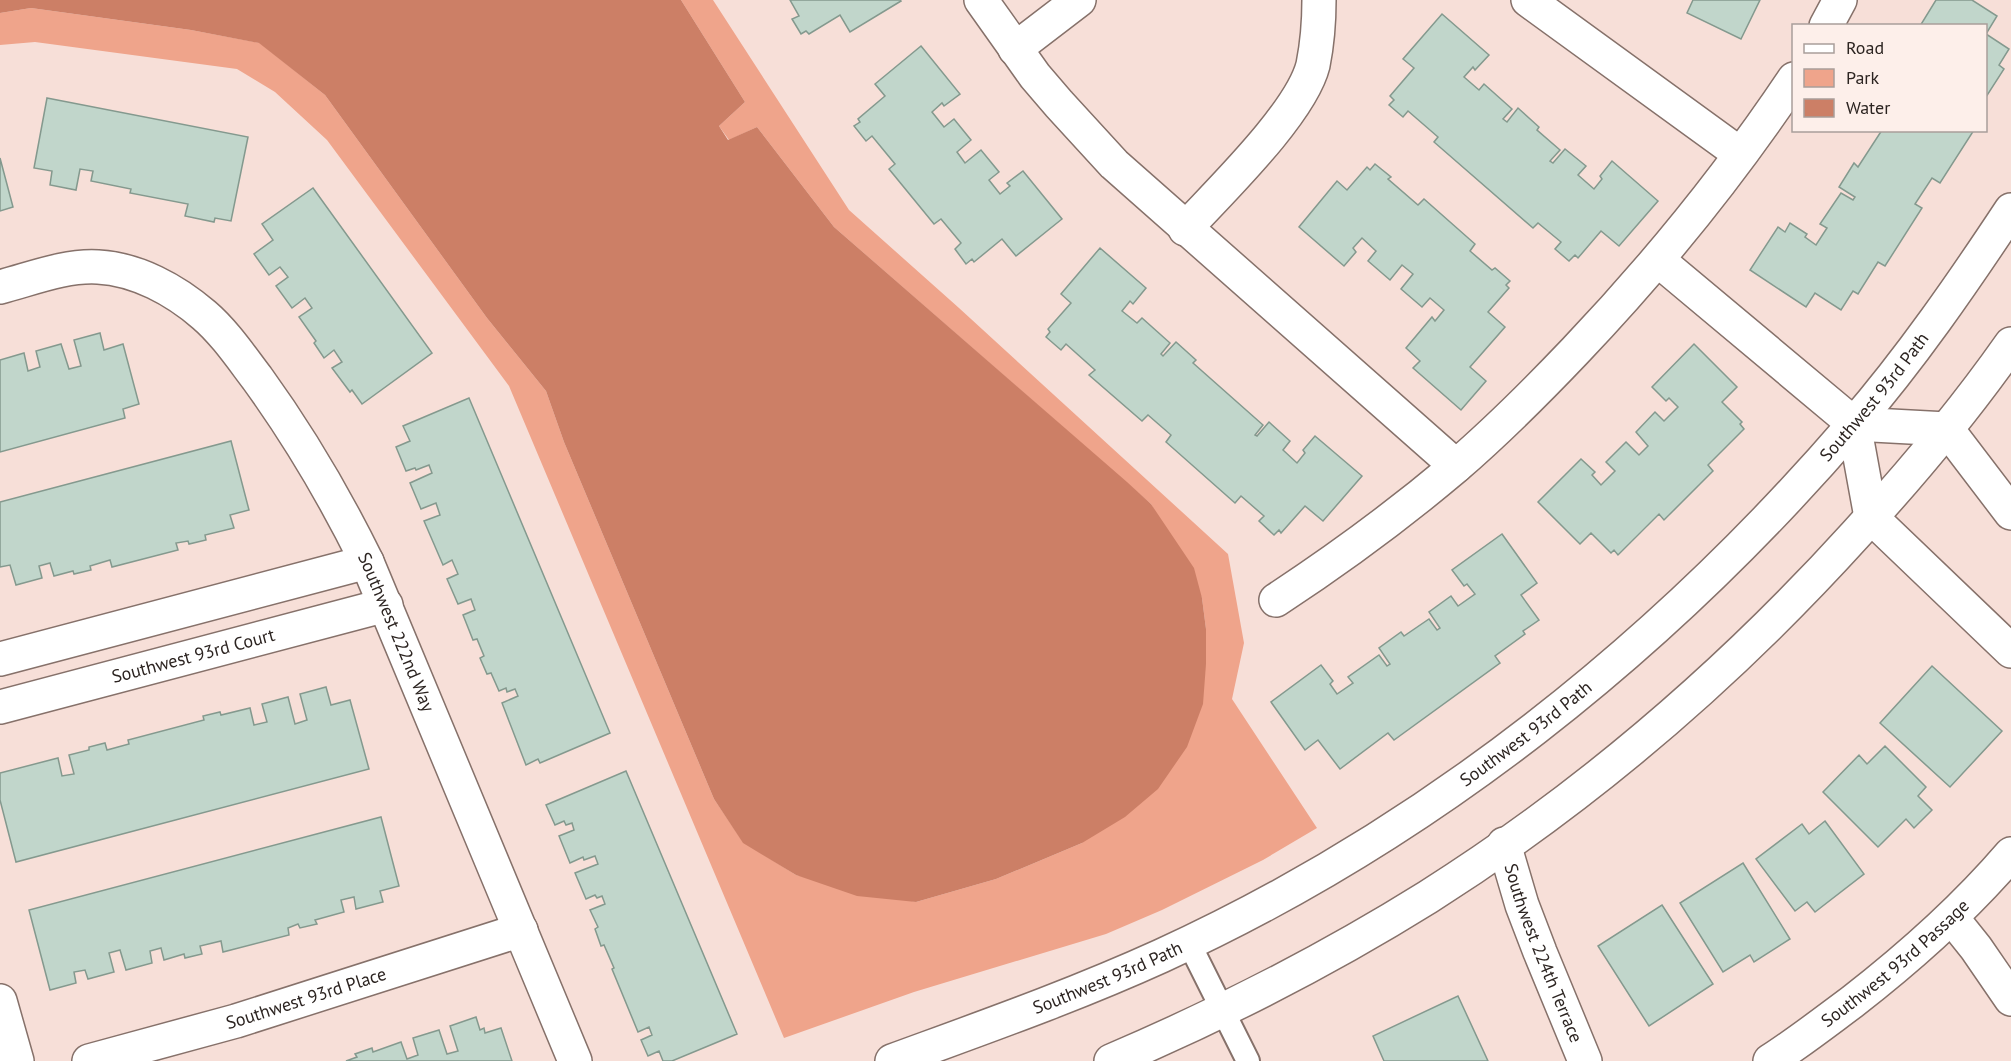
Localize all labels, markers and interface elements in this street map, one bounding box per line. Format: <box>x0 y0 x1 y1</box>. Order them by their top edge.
legend <box>1792 24 1987 132</box>
text: Road <box>1846 36 1884 59</box>
text: Park <box>1846 66 1879 89</box>
text: Water <box>1846 96 1890 119</box>
street label: Southwest 93rd Path <box>1814 328 1934 466</box>
street label: Southwest 222nd Way <box>353 548 440 716</box>
street label: Southwest 93rd Court <box>109 623 277 688</box>
street label: Southwest 93rd Path <box>1455 676 1596 791</box>
street label: Southwest 224th Terrace <box>1499 861 1588 1046</box>
street label: Southwest 93rd Passage <box>1816 894 1974 1032</box>
street label: Southwest 93rd Path <box>1029 936 1186 1019</box>
street label: Southwest 93rd Place <box>223 962 389 1034</box>

